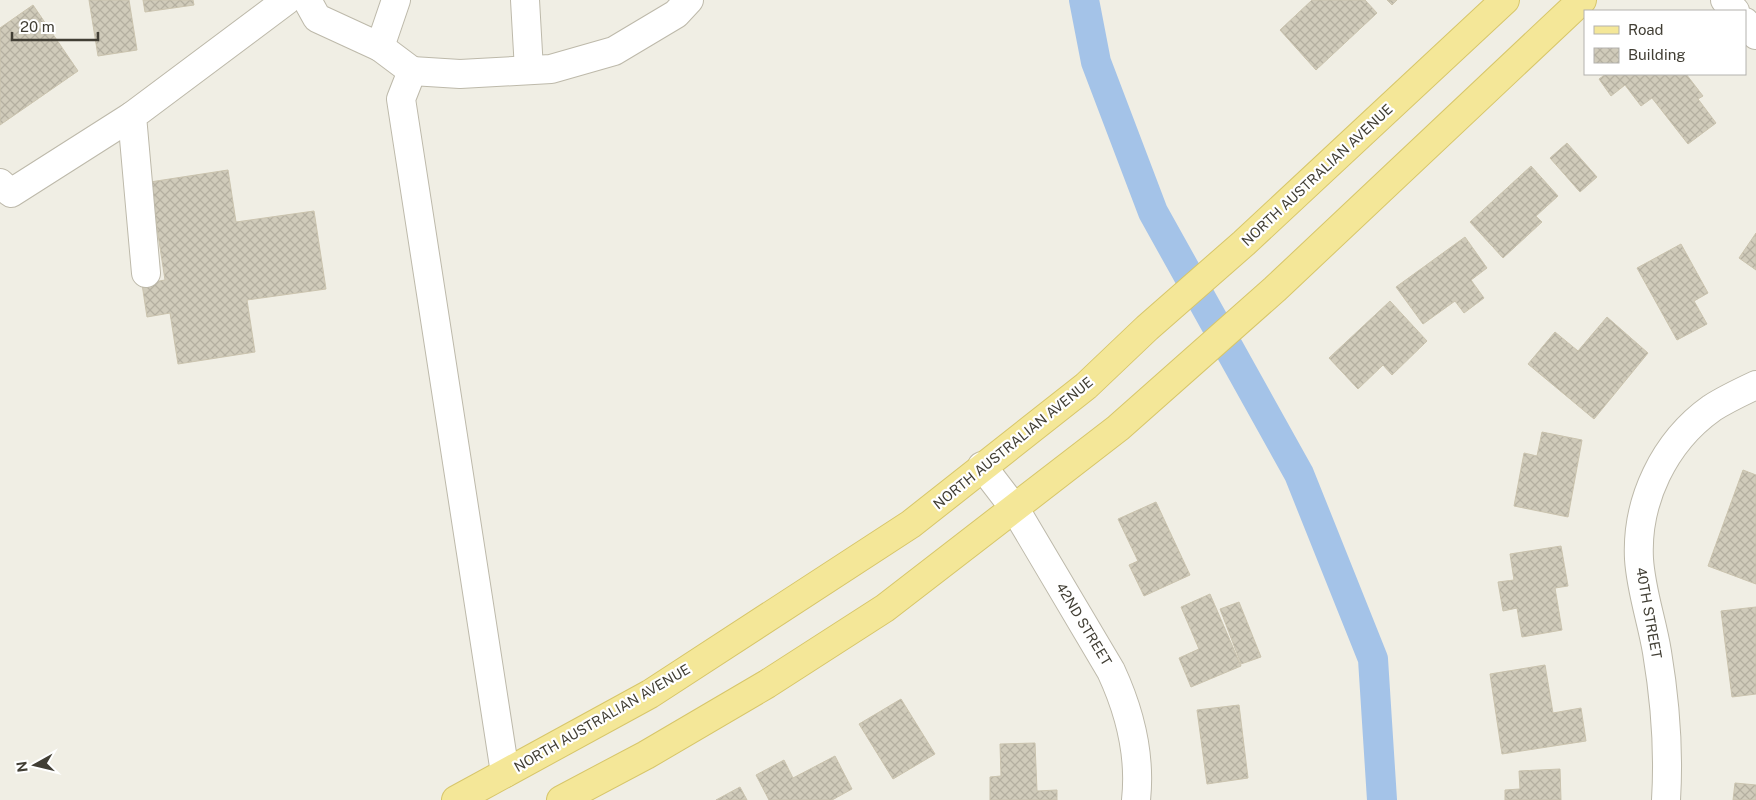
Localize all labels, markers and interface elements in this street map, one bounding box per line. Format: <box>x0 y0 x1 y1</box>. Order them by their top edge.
scale bar <box>12 10 99 42</box>
legend <box>1584 10 1746 75</box>
text: 20 m <box>20 18 55 35</box>
text: Road <box>1628 21 1664 38</box>
text: Building <box>1628 46 1686 63</box>
street label: NORTH AUSTRALIAN AVENUE <box>1238 101 1396 249</box>
street label: NORTH AUSTRALIAN AVENUE <box>930 374 1096 512</box>
street label: 40TH STREET <box>1633 566 1665 660</box>
street label: 42ND STREET <box>1053 580 1115 668</box>
street label: NORTH AUSTRALIAN AVENUE <box>511 661 693 775</box>
north arrow <box>10 740 60 790</box>
text: N <box>13 760 31 773</box>

